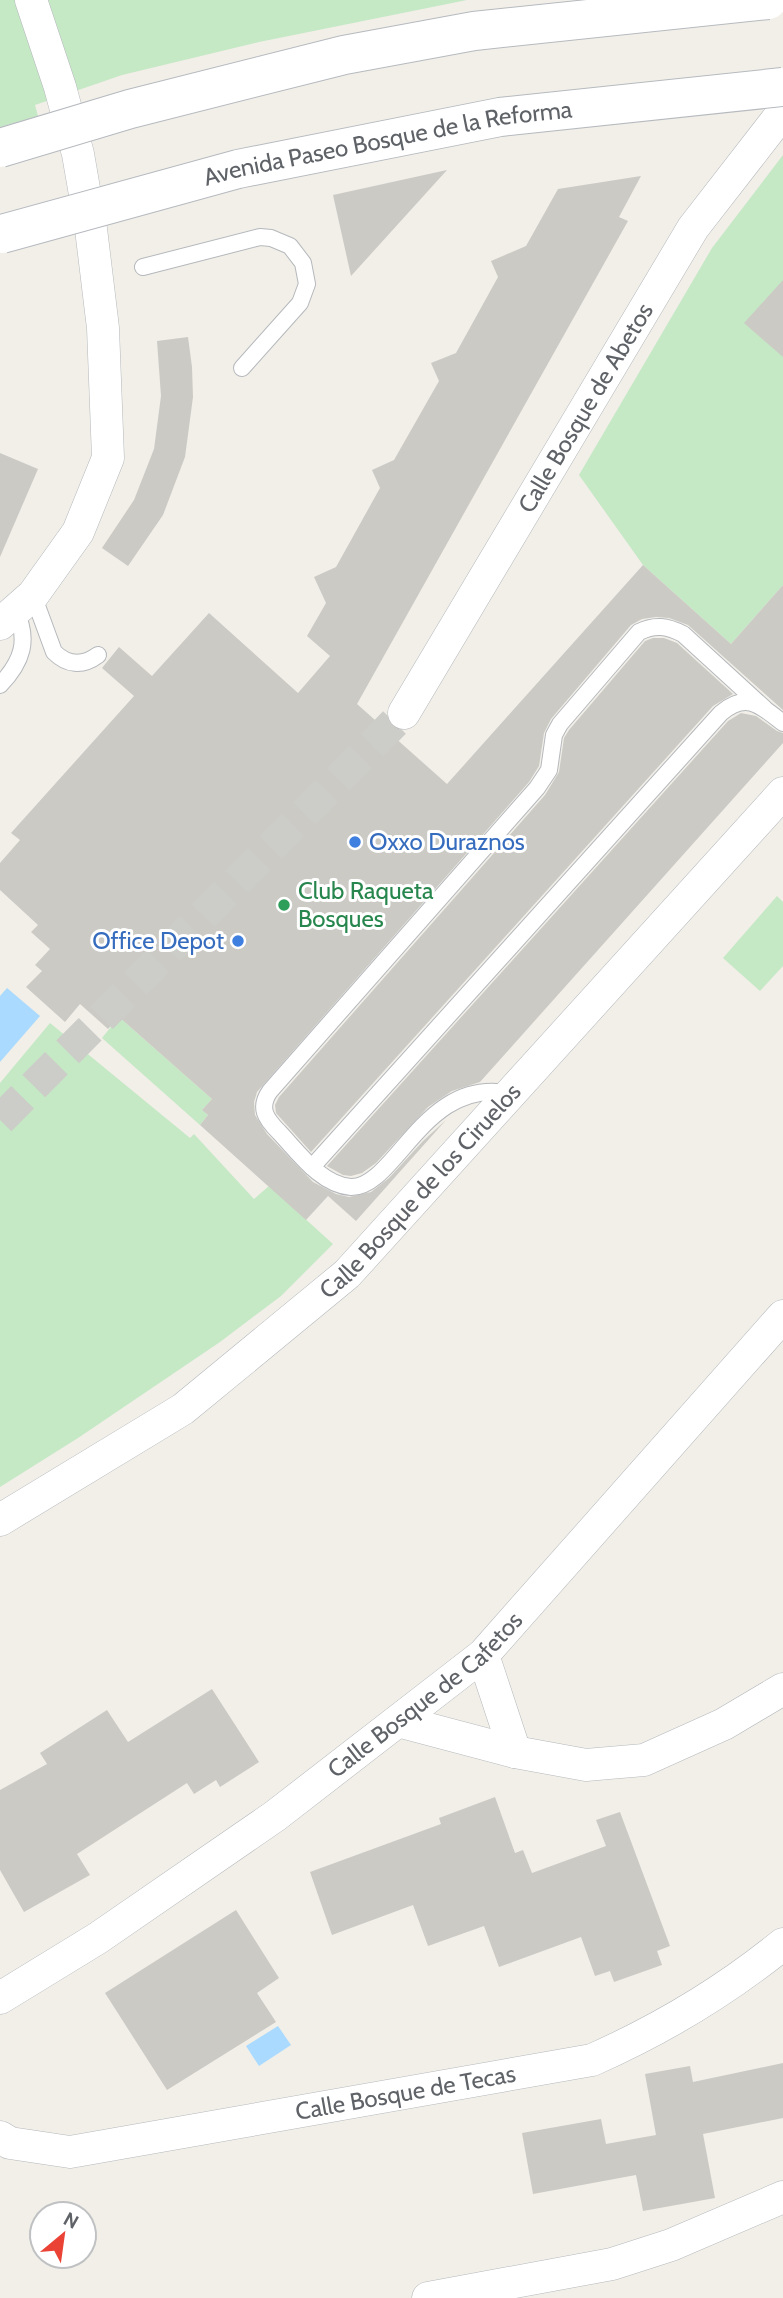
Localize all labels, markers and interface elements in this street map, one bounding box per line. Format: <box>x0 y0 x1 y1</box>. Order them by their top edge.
street label: Avenida Paseo Bosque de la Reforma <box>200 94 574 192</box>
street label: Calle Bosque de Abetos <box>512 298 659 518</box>
place label: Oxxo Duraznos <box>369 827 525 856</box>
marker: Oxxo Duraznos <box>347 834 363 850</box>
place label: Club Raqueta Bosques <box>298 876 434 933</box>
marker: Club Raqueta Bosques <box>276 897 292 913</box>
place label: Office Depot <box>92 926 224 955</box>
marker: Office Depot <box>230 933 246 949</box>
street label: Calle Bosque de los Ciruelos <box>313 1077 527 1305</box>
street label: Calle Bosque de Cafetos <box>322 1606 528 1784</box>
street label: Calle Bosque de Tecas <box>293 2059 518 2126</box>
north arrow <box>28 2200 98 2270</box>
text: N <box>60 2207 82 2234</box>

